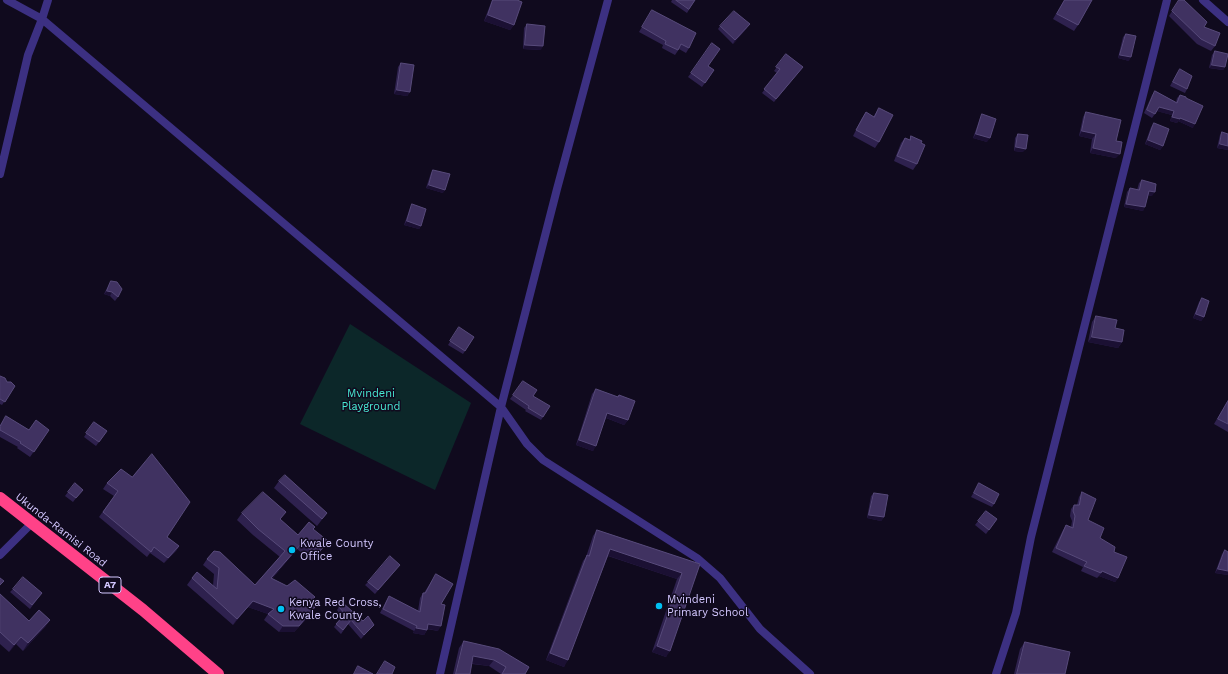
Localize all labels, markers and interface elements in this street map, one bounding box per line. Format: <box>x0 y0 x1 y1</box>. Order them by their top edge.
park label: Mvindeni Playground <box>342 387 400 413</box>
street label: Ukunda-Ramisi Road <box>13 490 109 570</box>
place label: Kwale County Office <box>300 537 374 563</box>
marker: Kwale County Office <box>287 545 297 555</box>
road number: A7 <box>99 577 121 593</box>
place label: Mvindeni Primary School <box>667 593 748 619</box>
place label: Kenya Red Cross, Kwale County <box>289 596 381 622</box>
marker: Mvindeni Primary School <box>654 601 664 611</box>
marker: Kenya Red Cross, Kwale County <box>276 604 286 614</box>

